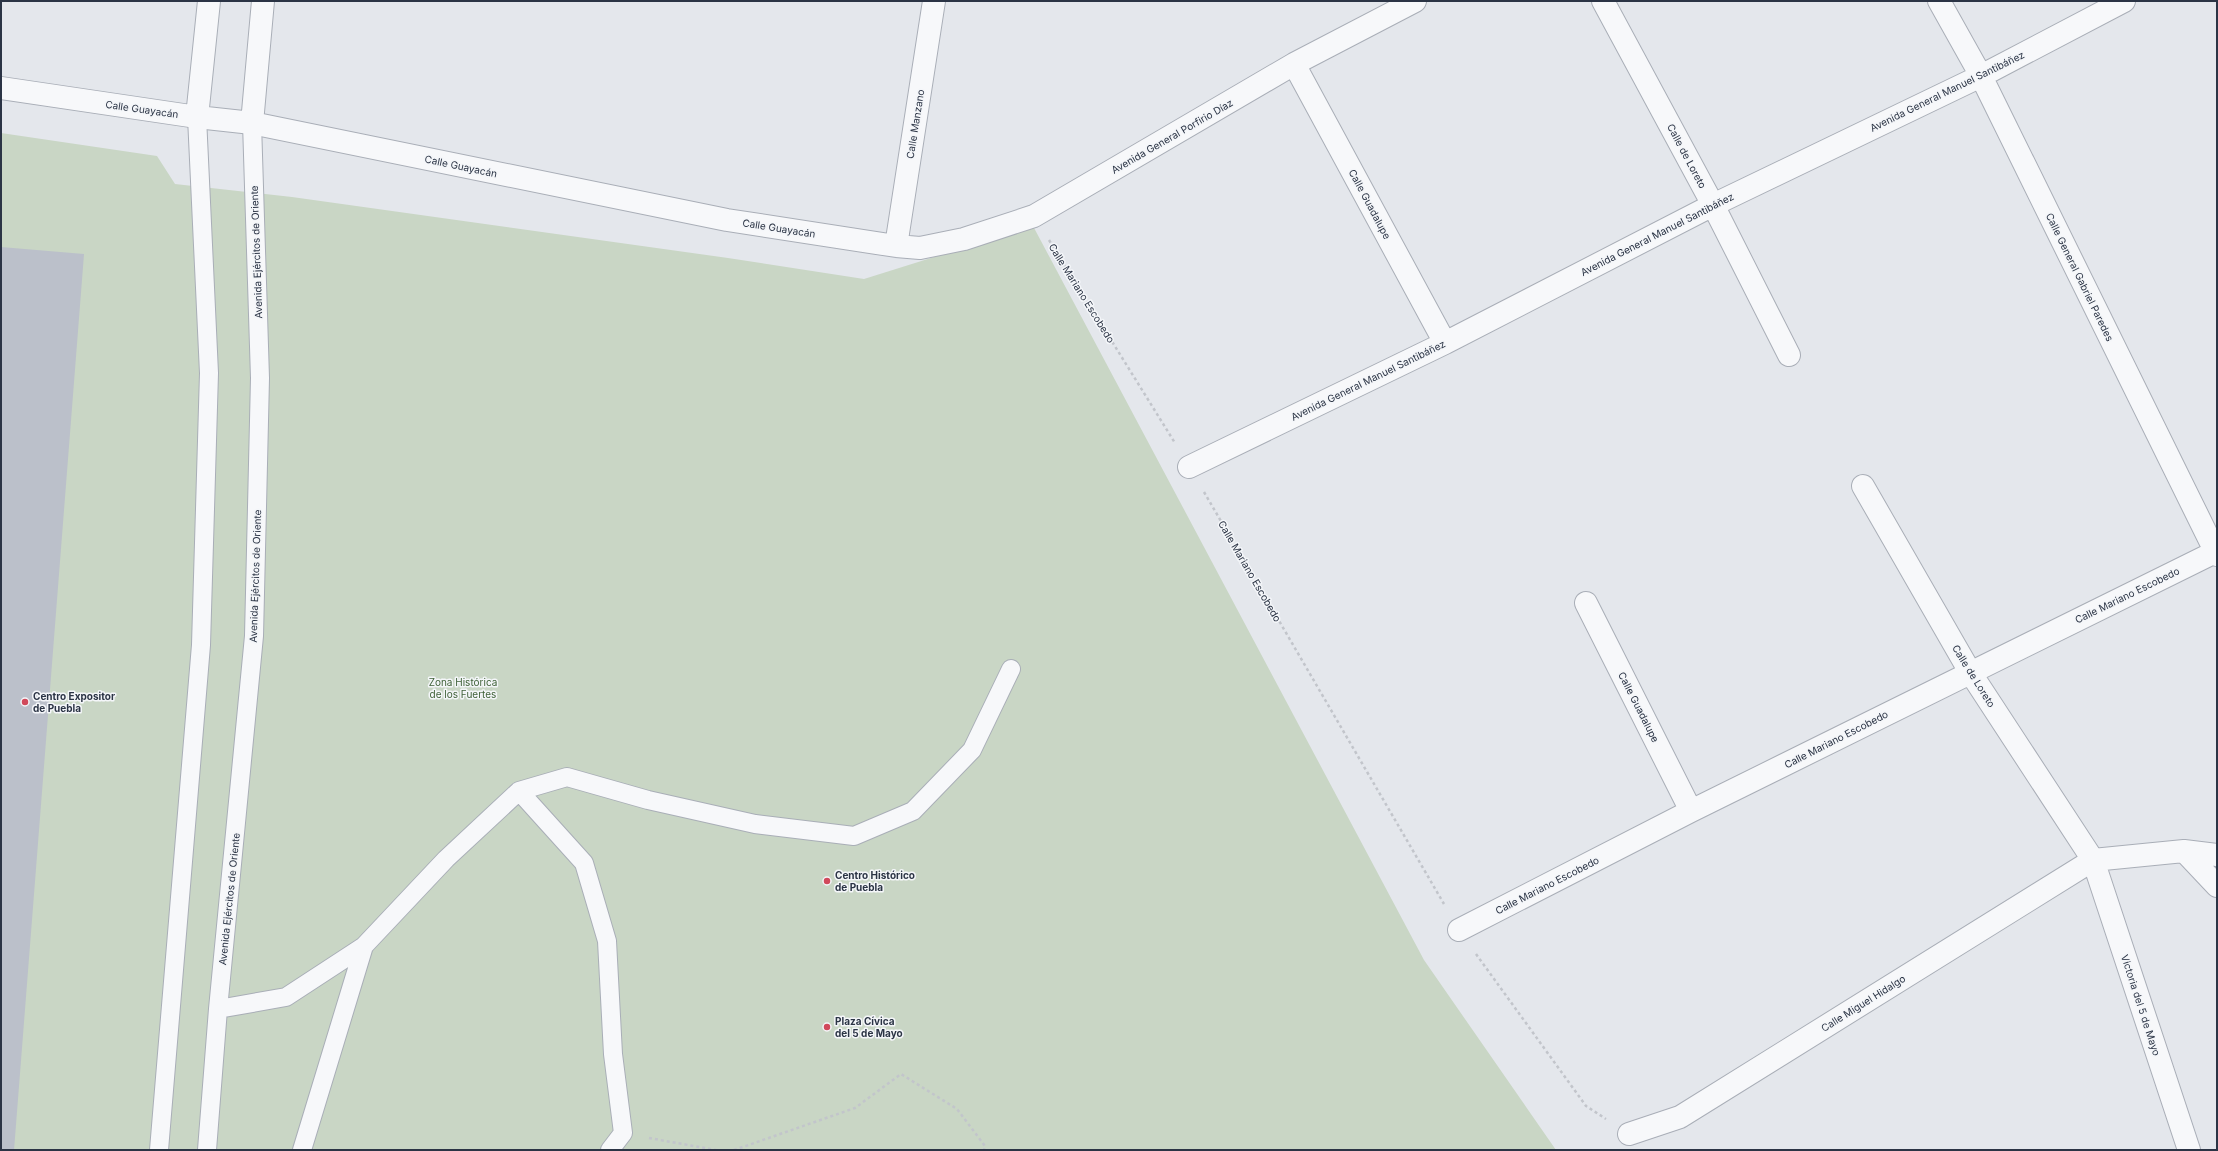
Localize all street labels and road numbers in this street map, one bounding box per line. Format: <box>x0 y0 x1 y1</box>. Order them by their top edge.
street label: Avenida General Manuel Santibáñez <box>1868 48 2026 134</box>
street label: Calle Manzano <box>904 88 926 160</box>
street label: Avenida General Porfirio Díaz <box>1109 96 1235 176</box>
street label: Calle Guayacán <box>105 98 179 120</box>
street label: Calle de Loreto <box>1665 122 1709 190</box>
street label: Calle Guayacán <box>424 152 498 180</box>
street label: Calle Guadalupe <box>1347 167 1394 241</box>
street label: Avenida Ejércitos de Oriente <box>248 185 264 319</box>
street label: Avenida General Manuel Santibáñez <box>1578 190 1736 278</box>
street label: Calle General Gabriel Paredes <box>2044 211 2116 343</box>
street label: Calle Guayacán <box>742 216 816 240</box>
street label: Calle Mariano Escobedo <box>1046 241 1118 345</box>
street label: Avenida General Manuel Santibáñez <box>1289 337 1447 423</box>
street label: Avenida Ejércitos de Oriente <box>247 509 263 643</box>
street label: Calle Mariano Escobedo <box>1216 518 1284 624</box>
street label: Calle Mariano Escobedo <box>2073 564 2181 626</box>
street label: Calle de Loreto <box>1950 643 1998 709</box>
street label: Calle Guadalupe <box>1616 670 1662 744</box>
street label: Calle Mariano Escobedo <box>1782 708 1890 770</box>
street label: Avenida Ejércitos de Oriente <box>216 832 242 966</box>
street label: Calle Mariano Escobedo <box>1493 854 1601 916</box>
street label: Victoria del 5 de Mayo <box>2119 953 2163 1057</box>
street label: Calle Miguel Hidalgo <box>1819 972 1907 1034</box>

